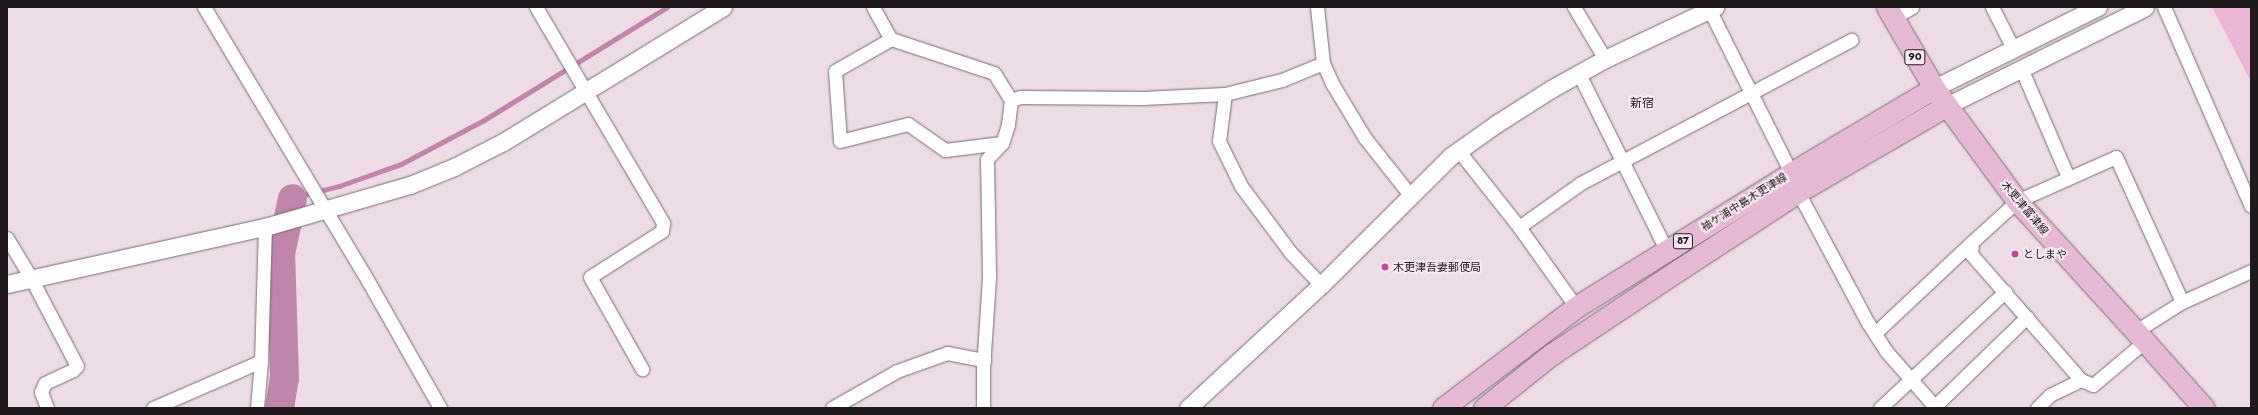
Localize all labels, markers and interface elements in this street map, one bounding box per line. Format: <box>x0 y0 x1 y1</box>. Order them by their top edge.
road number: 90 <box>1904 49 1926 65</box>
district label: 新宿 <box>1630 97 1654 111</box>
street label: 袖ケ浦中島木更津線 <box>1699 170 1789 234</box>
street label: 木更津富津線 <box>1999 178 2051 238</box>
road number: 87 <box>1672 233 1694 249</box>
place label: としまや <box>2023 247 2067 261</box>
marker: としまや <box>2010 249 2020 259</box>
place label: 木更津吾妻郵便局 <box>1393 260 1481 274</box>
marker: 木更津吾妻郵便局 <box>1380 262 1390 272</box>

